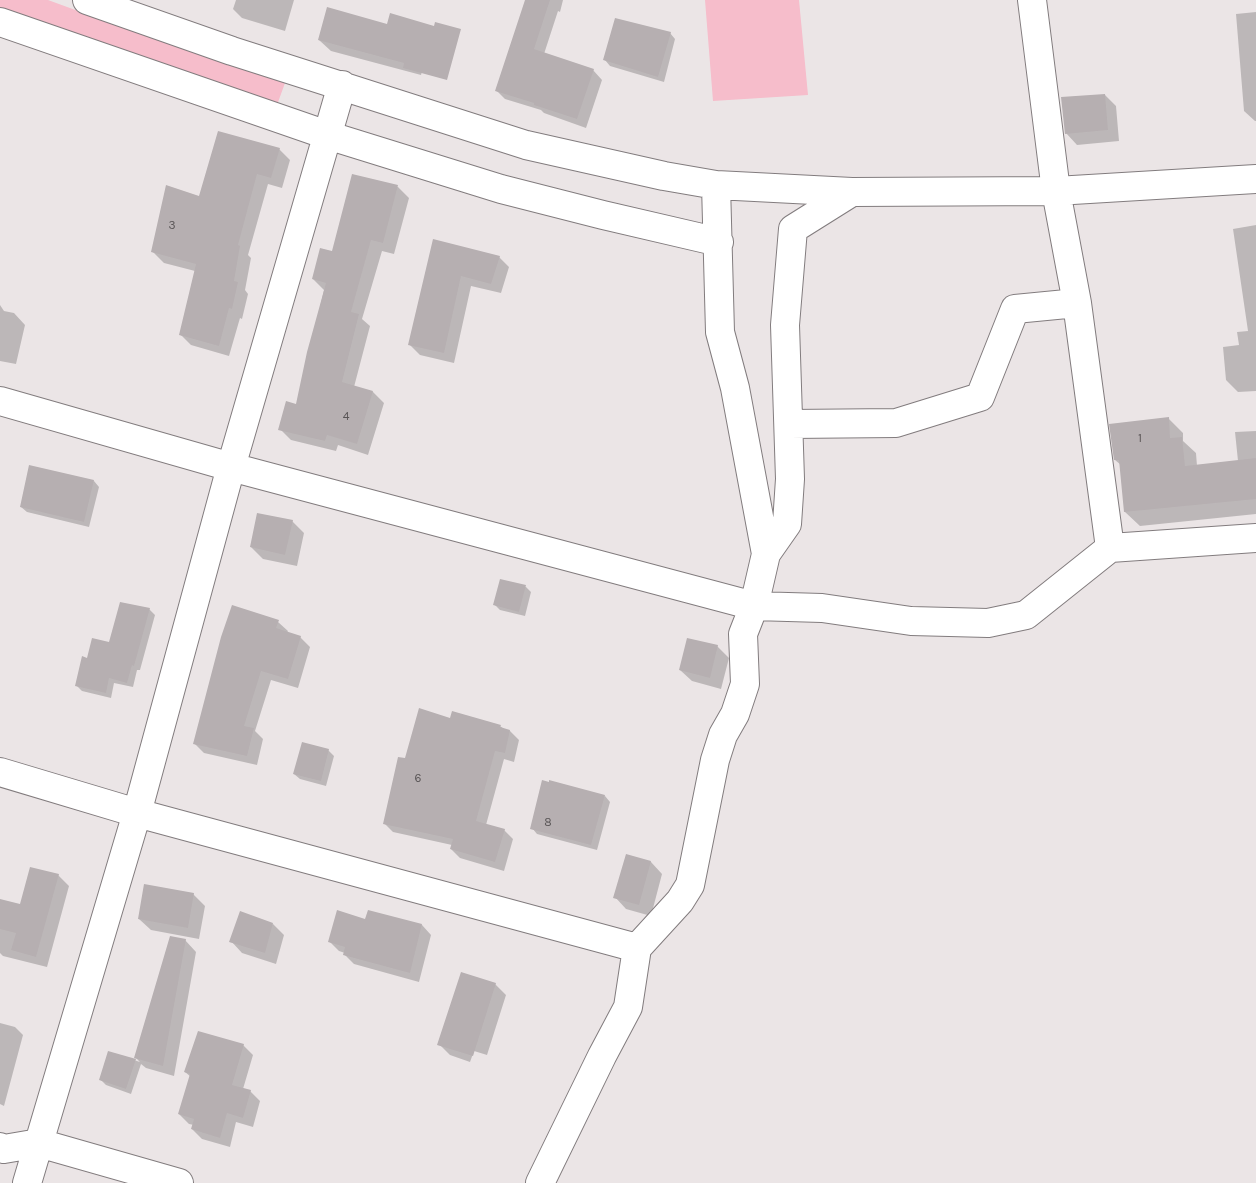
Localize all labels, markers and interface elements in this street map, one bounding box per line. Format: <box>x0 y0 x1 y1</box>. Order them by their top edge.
house number: 3 <box>168 219 176 233</box>
house number: 4 <box>343 410 349 424</box>
house number: 1 <box>1138 432 1142 446</box>
house number: 6 <box>415 772 421 786</box>
house number: 8 <box>544 816 552 830</box>

